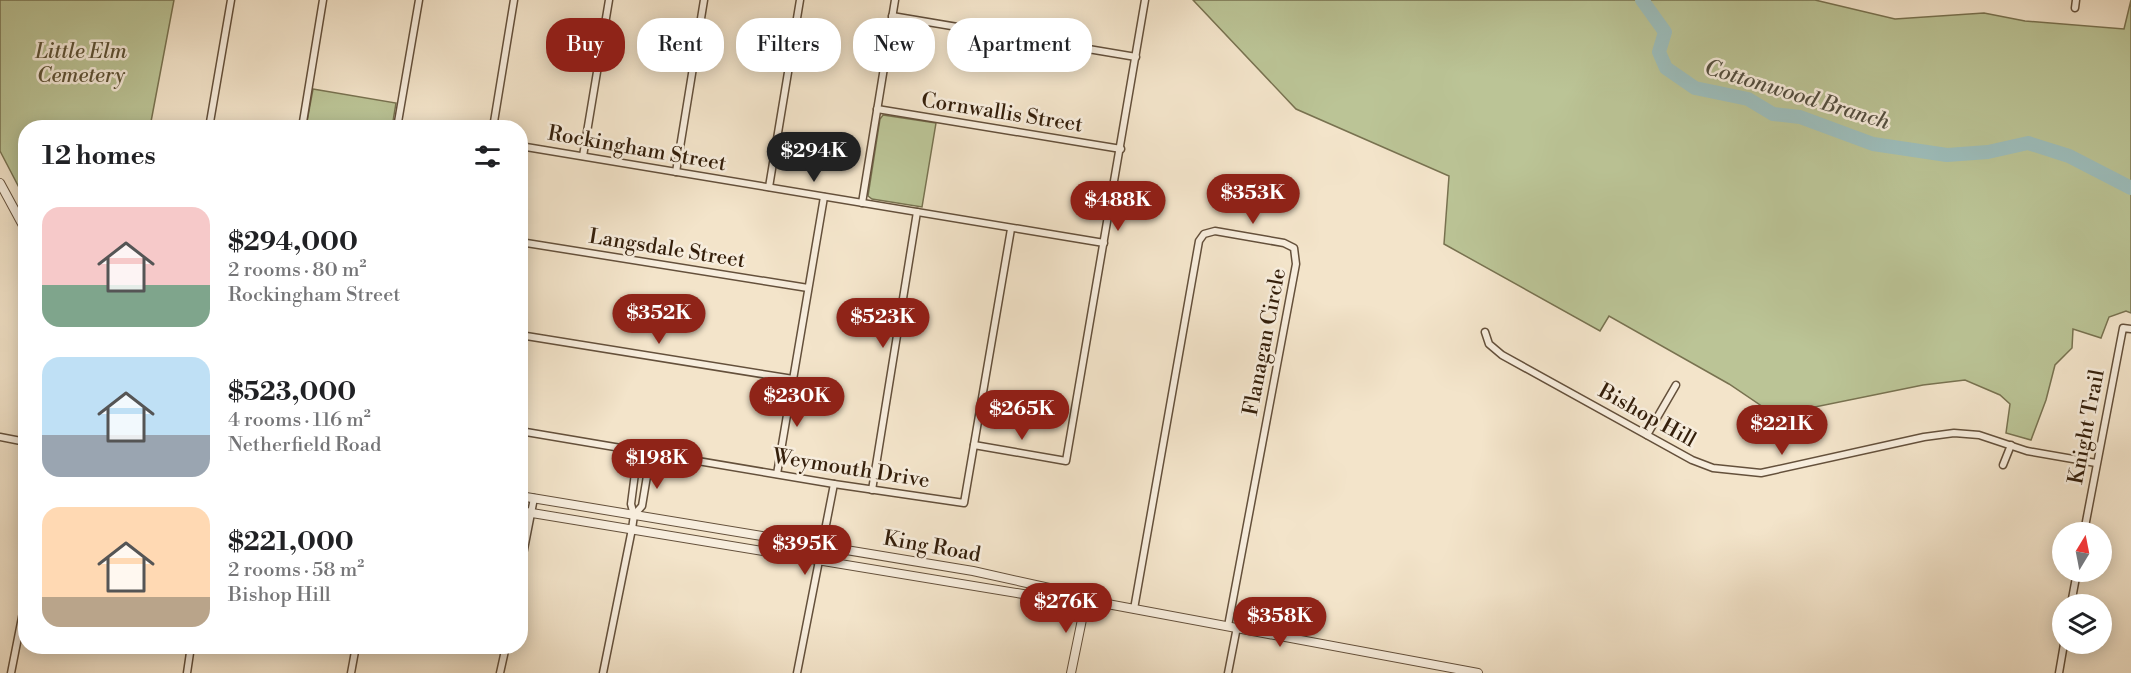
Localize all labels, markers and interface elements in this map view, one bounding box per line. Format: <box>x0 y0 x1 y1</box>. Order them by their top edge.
chip: Buy <box>546 18 625 72</box>
chip: Rent <box>637 18 724 72</box>
chip: Filters <box>736 18 841 72</box>
chip: New <box>853 18 935 72</box>
chip: Apartment <box>947 18 1092 72</box>
park label: Little Elm Cemetery <box>34 39 128 89</box>
water label: Cottonwood Branch <box>1701 54 1894 136</box>
street label: Cornwallis Street <box>919 87 1085 139</box>
street label: Rockingham Street <box>546 120 729 178</box>
pin: $294K <box>772 132 856 183</box>
text: $294K <box>781 139 847 164</box>
text: 12 homes <box>42 140 156 172</box>
icon: filters <box>471 140 504 173</box>
pin: $353K <box>1211 174 1295 225</box>
pin: $488K <box>1076 181 1160 232</box>
text: $353K <box>1221 181 1285 206</box>
text: $488K <box>1085 188 1151 213</box>
street label: Langsdale Street <box>587 224 748 274</box>
text: $294,000 <box>228 226 358 258</box>
icon: home <box>90 231 162 303</box>
text: 2 rooms · 80 m² <box>228 258 366 283</box>
street label: Flanagan Circle <box>1238 266 1292 418</box>
text: Rockingham Street <box>228 283 400 308</box>
pin: $352K <box>617 294 701 345</box>
pin: $523K <box>841 298 925 349</box>
text: $352K <box>626 301 692 326</box>
text: $523K <box>850 305 916 330</box>
street label: Knight Trail <box>2063 367 2111 487</box>
text: $523,000 <box>228 376 356 408</box>
pin: $230K <box>755 377 839 428</box>
street label: Bishop Hill <box>1593 378 1700 454</box>
icon: home <box>90 381 162 453</box>
text: $230K <box>763 384 831 409</box>
pin: $265K <box>980 390 1064 441</box>
text: $265K <box>989 397 1055 422</box>
pin: $221K <box>1740 405 1824 456</box>
text: 4 rooms · 116 m² <box>228 408 371 433</box>
text: $221K <box>1751 412 1813 437</box>
text: Netherfield Road <box>228 433 381 458</box>
pin: $198K <box>615 439 699 490</box>
street label: Weymouth Drive <box>770 444 931 494</box>
text: $198K <box>626 446 688 471</box>
north arrow <box>2052 522 2112 582</box>
map controls <box>2052 522 2112 654</box>
pin: $395K <box>763 525 847 576</box>
text: $221,000 <box>228 526 354 558</box>
street label: King Road <box>881 526 983 568</box>
icon: home <box>90 531 162 603</box>
text: $395K <box>772 532 838 557</box>
text: 2 rooms · 58 m² <box>228 558 364 583</box>
text: Bishop Hill <box>228 583 331 608</box>
pin: $276K <box>1024 583 1108 634</box>
text: $276K <box>1034 590 1098 615</box>
button: layers <box>2052 594 2112 654</box>
pin: $358K <box>1238 597 1322 648</box>
text: $358K <box>1247 604 1313 629</box>

